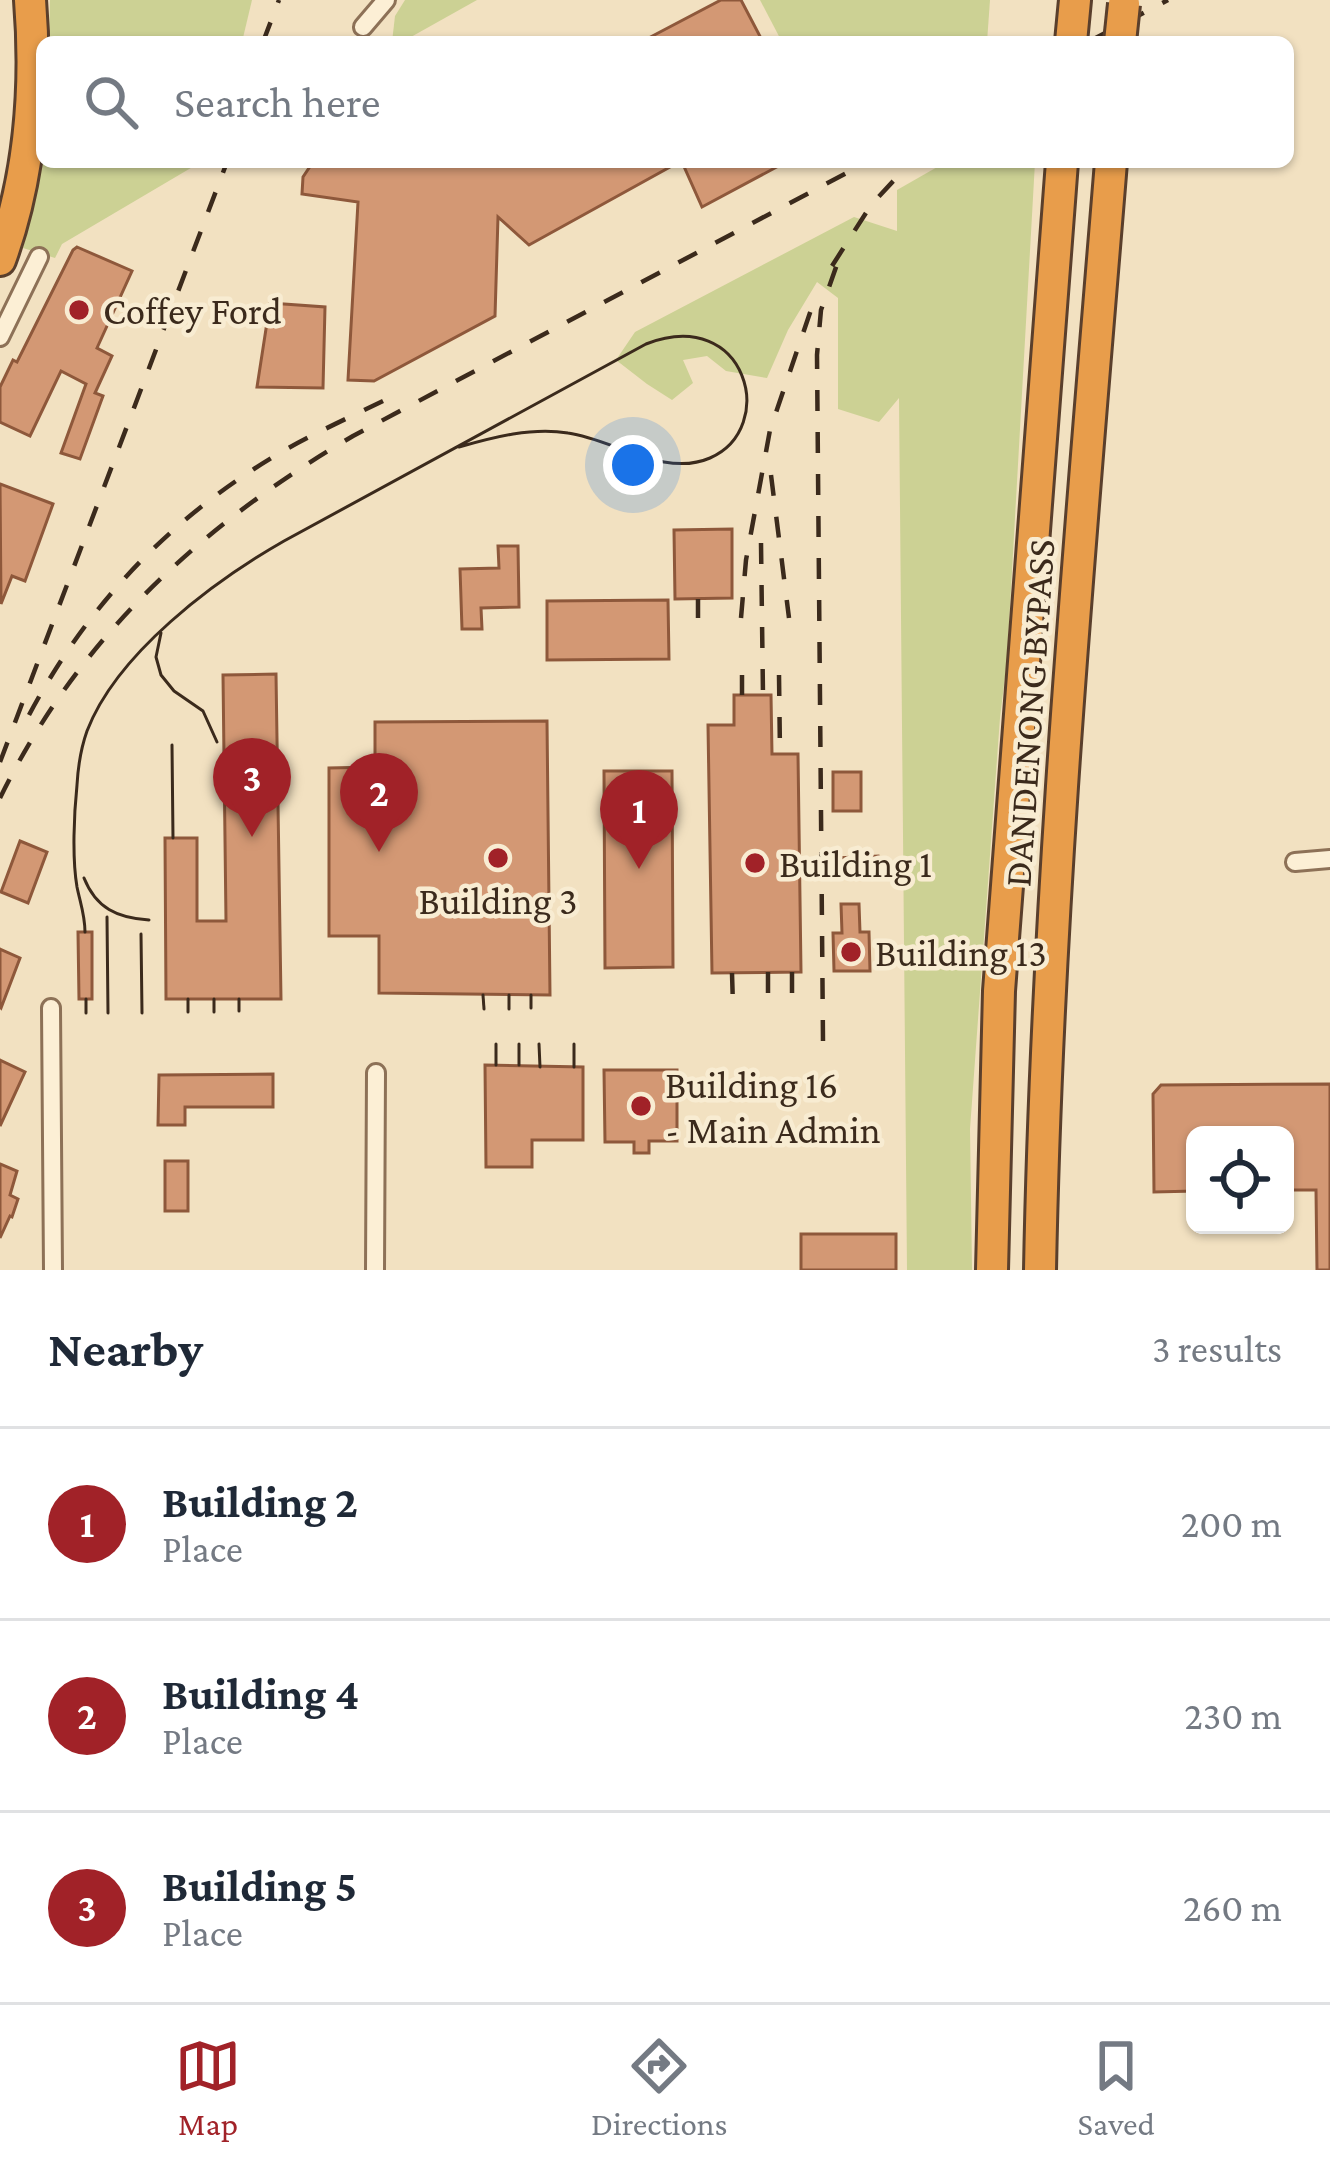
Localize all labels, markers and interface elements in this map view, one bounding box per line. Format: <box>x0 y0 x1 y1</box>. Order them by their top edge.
search box <box>36 36 1294 168</box>
icon: search <box>78 69 144 135</box>
text: Search here <box>174 77 381 127</box>
place label: Coffey Ford <box>103 289 282 333</box>
marker: Coffey Ford <box>66 297 92 323</box>
your location <box>603 435 663 495</box>
street label: DANDENONG BYPASS <box>995 538 1063 888</box>
pin: 3 <box>213 738 291 837</box>
pin: 2 <box>340 753 418 852</box>
pin: 1 <box>600 770 678 869</box>
place label: Building 1 <box>779 842 932 886</box>
marker: Building 3 <box>485 845 511 871</box>
marker: Building 1 <box>742 850 768 876</box>
place label: Building 3 <box>419 879 577 923</box>
place label: Building 13 <box>875 931 1047 975</box>
marker: Building 13 <box>838 939 864 965</box>
place label: Building 16 - Main Admin <box>665 1063 881 1151</box>
marker: Building 16 - Main Admin <box>628 1093 654 1119</box>
map controls <box>1186 1126 1294 1234</box>
button: locate <box>1186 1126 1294 1234</box>
text: Nearby <box>48 1320 203 1377</box>
text: 3 results <box>1152 1327 1282 1370</box>
text: Building 2 <box>162 1477 358 1527</box>
text: 1 <box>80 1502 94 1545</box>
text: 200 m <box>1181 1502 1282 1545</box>
text: Place <box>162 1527 243 1570</box>
text: Building 4 <box>162 1669 359 1719</box>
text: 2 <box>77 1694 97 1737</box>
text: 230 m <box>1184 1694 1282 1737</box>
text: Place <box>162 1719 243 1762</box>
text: Building 5 <box>162 1861 357 1911</box>
text: 3 <box>77 1886 97 1929</box>
text: 260 m <box>1183 1886 1282 1929</box>
text: Place <box>162 1911 243 1954</box>
tab: Map <box>175 2033 241 2142</box>
tab: Directions <box>591 2033 728 2142</box>
tab: Saved <box>1078 2033 1155 2142</box>

